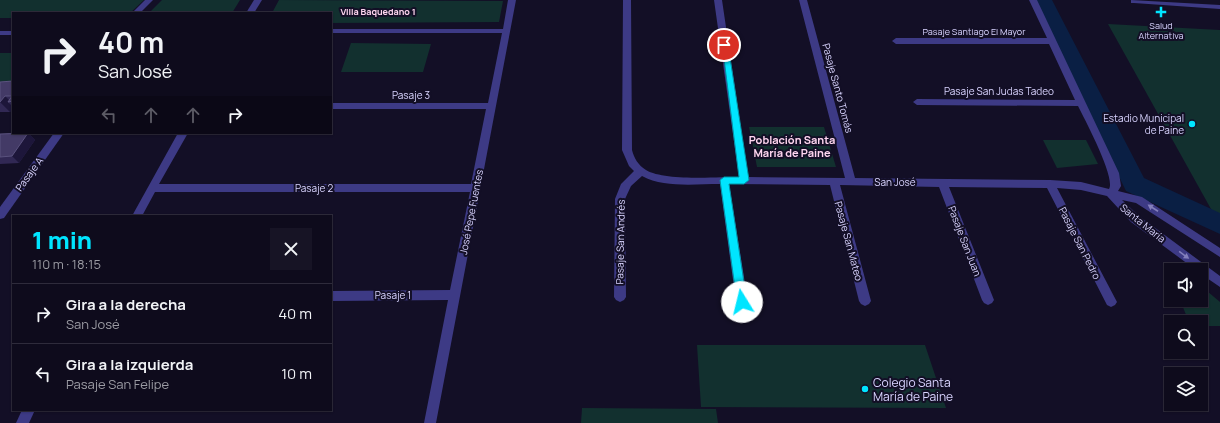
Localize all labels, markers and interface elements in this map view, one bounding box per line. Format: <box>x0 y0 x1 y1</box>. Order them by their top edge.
district label: Villa Baquedano 1 <box>340 5 416 18</box>
marker: Salud Alternativa <box>1155 6 1167 18</box>
place label: Salud Alternativa <box>1138 19 1184 42</box>
text: 40 m <box>98 23 164 61</box>
street label: Pasaje Santiago El Mayor <box>923 25 1026 38</box>
icon: right <box>32 28 84 80</box>
pin <box>707 28 741 62</box>
icon: arrive <box>713 34 735 56</box>
street label: Pasaje Santo Tomás <box>819 42 857 134</box>
text: San José <box>98 59 172 83</box>
street label: Pasaje San Judas Tadeo <box>944 84 1054 98</box>
street label: Pasaje 3 <box>392 88 430 102</box>
icon: left <box>98 104 120 126</box>
icon: ahead <box>140 104 162 126</box>
icon: ahead <box>182 104 204 126</box>
icon: right <box>224 104 246 126</box>
place label: Estadio Municipal de Paine <box>1103 111 1184 137</box>
marker: Estadio Municipal de Paine <box>1187 119 1197 129</box>
district label: Población Santa María de Paine <box>749 132 835 160</box>
street label: Pasaje A <box>12 154 46 194</box>
street label: José Pepe Fuentes <box>456 168 486 256</box>
street label: San José <box>874 175 916 189</box>
street label: Pasaje 2 <box>295 181 333 195</box>
street label: Pasaje San Andrés <box>612 199 628 285</box>
street label: Pasaje San Mateo <box>832 200 866 282</box>
street label: Santa María <box>1117 200 1169 246</box>
street label: Pasaje San Juan <box>945 204 985 278</box>
street label: Pasaje San Pedro <box>1056 204 1104 282</box>
one-way arrow <box>1147 205 1159 212</box>
text: 1 min <box>32 223 92 256</box>
button: close <box>270 228 312 270</box>
one-way arrow <box>1178 251 1189 259</box>
text: 110 m · 18:15 <box>32 255 101 273</box>
map controls <box>1164 263 1208 411</box>
button: sound <box>1164 263 1208 307</box>
position arrow <box>721 281 763 323</box>
street label: Pasaje 1 <box>375 288 411 302</box>
text: Gira a la derecha <box>66 294 186 315</box>
icon: right <box>32 303 54 325</box>
text: 40 m <box>278 303 312 324</box>
text: San José <box>66 315 120 333</box>
button: search <box>1164 315 1208 359</box>
text: Gira a la izquierda <box>66 354 193 375</box>
icon: left <box>32 363 54 385</box>
text: 10 m <box>281 363 312 384</box>
button: layers <box>1164 367 1208 411</box>
place label: Colegio Santa María de Paine <box>873 374 953 405</box>
text: Pasaje San Felipe <box>66 375 169 393</box>
marker: Colegio Santa María de Paine <box>860 384 870 394</box>

